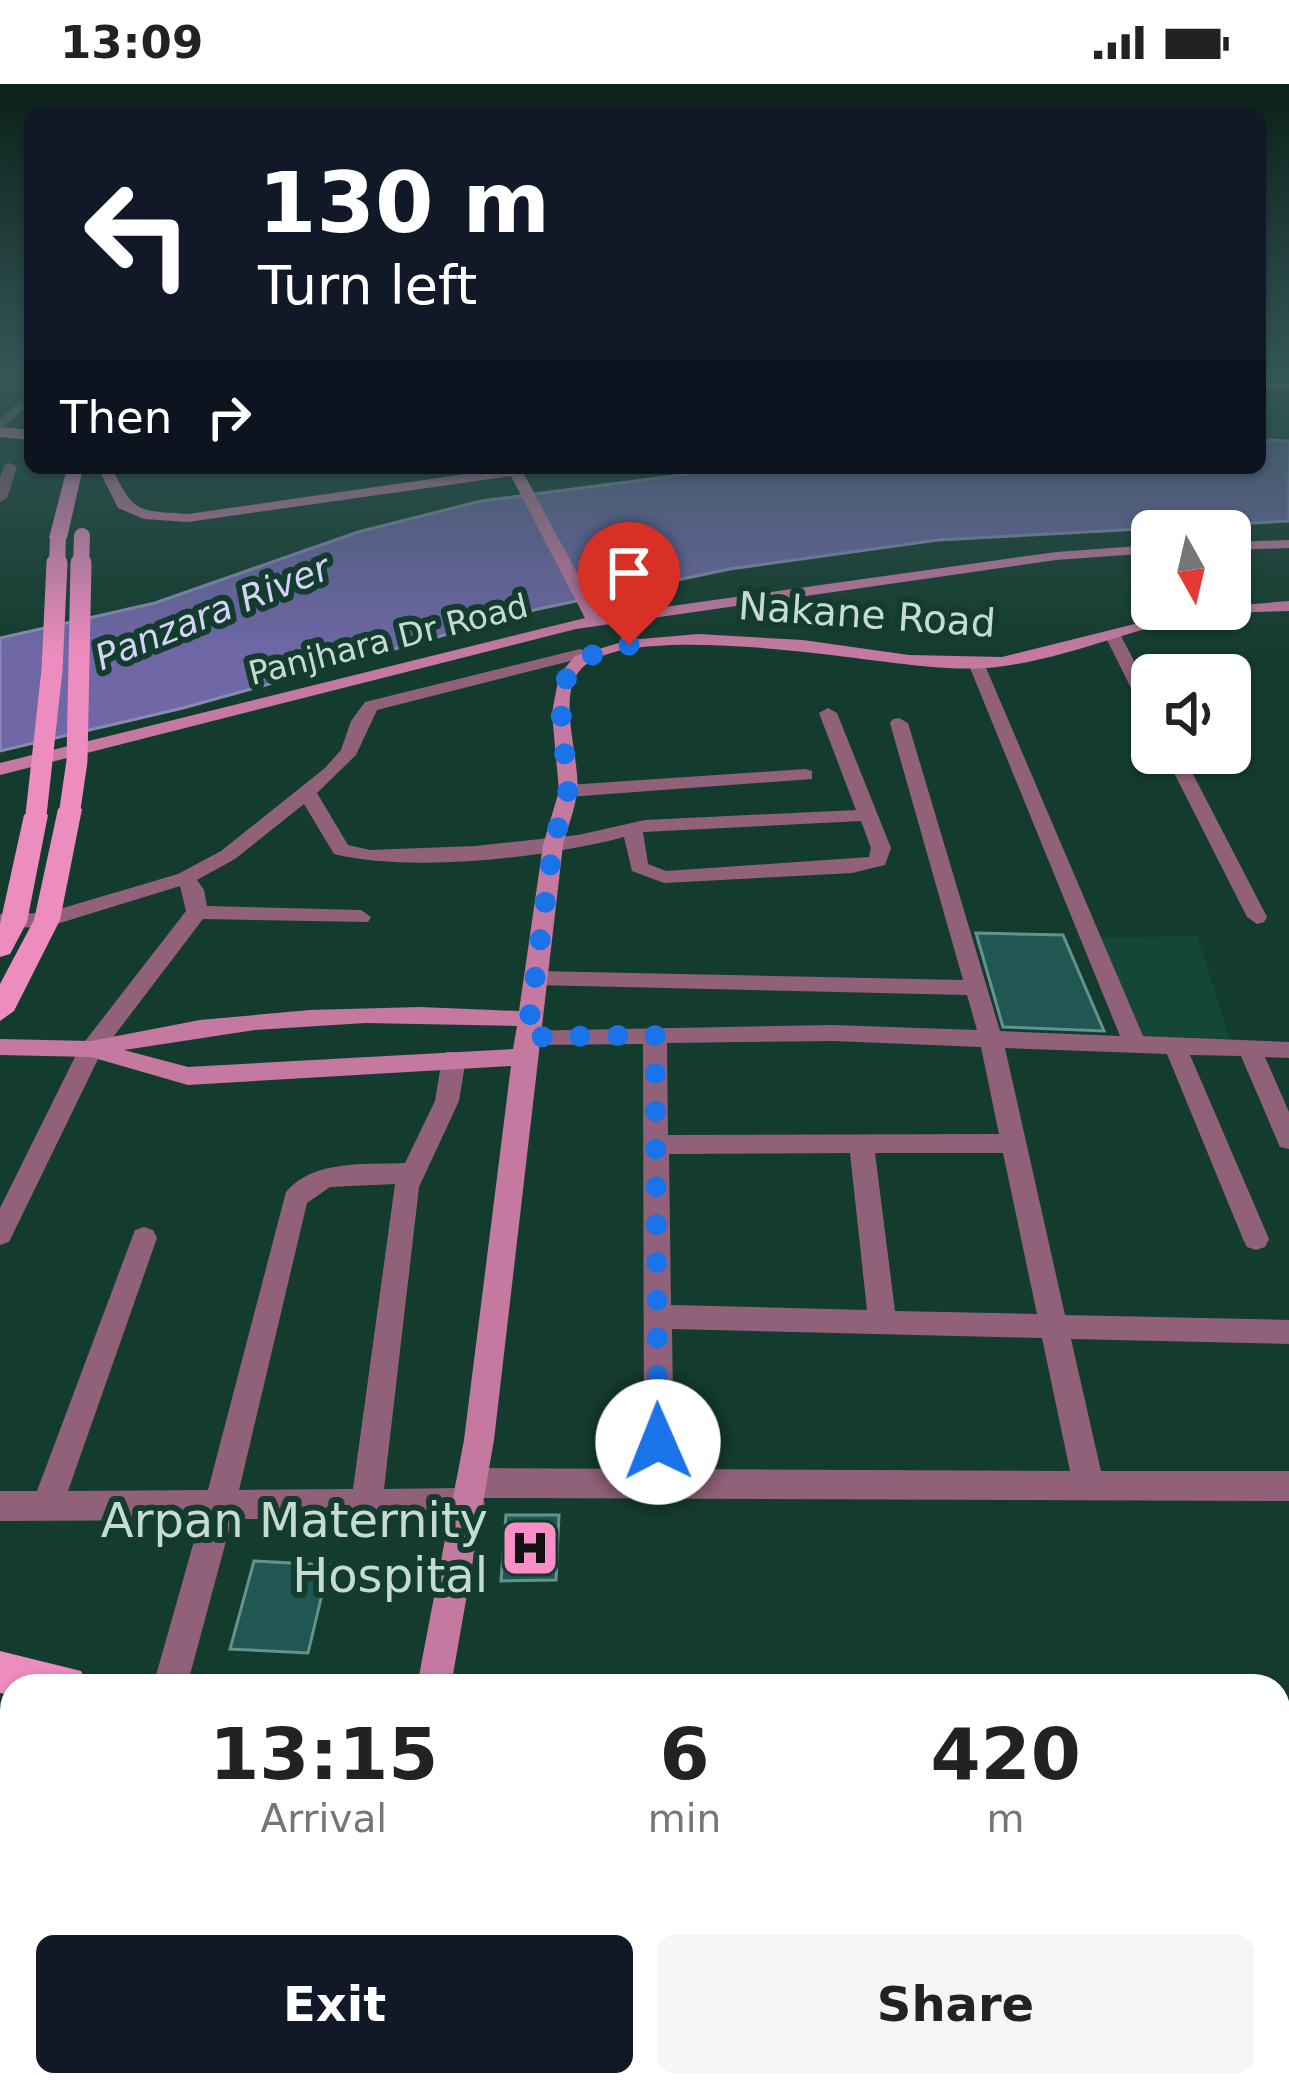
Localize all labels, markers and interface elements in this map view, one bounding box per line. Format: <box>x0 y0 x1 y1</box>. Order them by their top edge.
text: 13:09 <box>60 16 203 69</box>
text: 130 m <box>258 154 550 252</box>
icon: left <box>60 156 216 312</box>
text: Turn left <box>258 254 477 317</box>
icon: right <box>196 384 262 450</box>
text: Then <box>60 391 172 444</box>
north arrow <box>1131 510 1251 630</box>
map controls <box>1131 510 1251 774</box>
pin <box>578 522 680 645</box>
icon: arrive <box>596 540 662 606</box>
water label: Panzara River <box>89 546 337 678</box>
street label: Nakane Road <box>737 583 997 646</box>
street label: Panjhara Dr Road <box>244 586 532 693</box>
button: sound <box>1131 654 1251 774</box>
position arrow <box>595 1379 721 1505</box>
place label: Arpan Maternity Hospital <box>101 1492 488 1603</box>
hospital icon: Arpan Maternity Hospital <box>499 1517 561 1579</box>
text: 13:15 <box>209 1712 438 1796</box>
text: 6 <box>659 1712 709 1796</box>
text: 420 <box>930 1712 1081 1796</box>
text: Arrival <box>260 1796 387 1841</box>
text: min <box>648 1796 721 1841</box>
text: m <box>987 1796 1025 1841</box>
button: Exit <box>36 1935 633 2073</box>
button: Share <box>657 1935 1254 2073</box>

